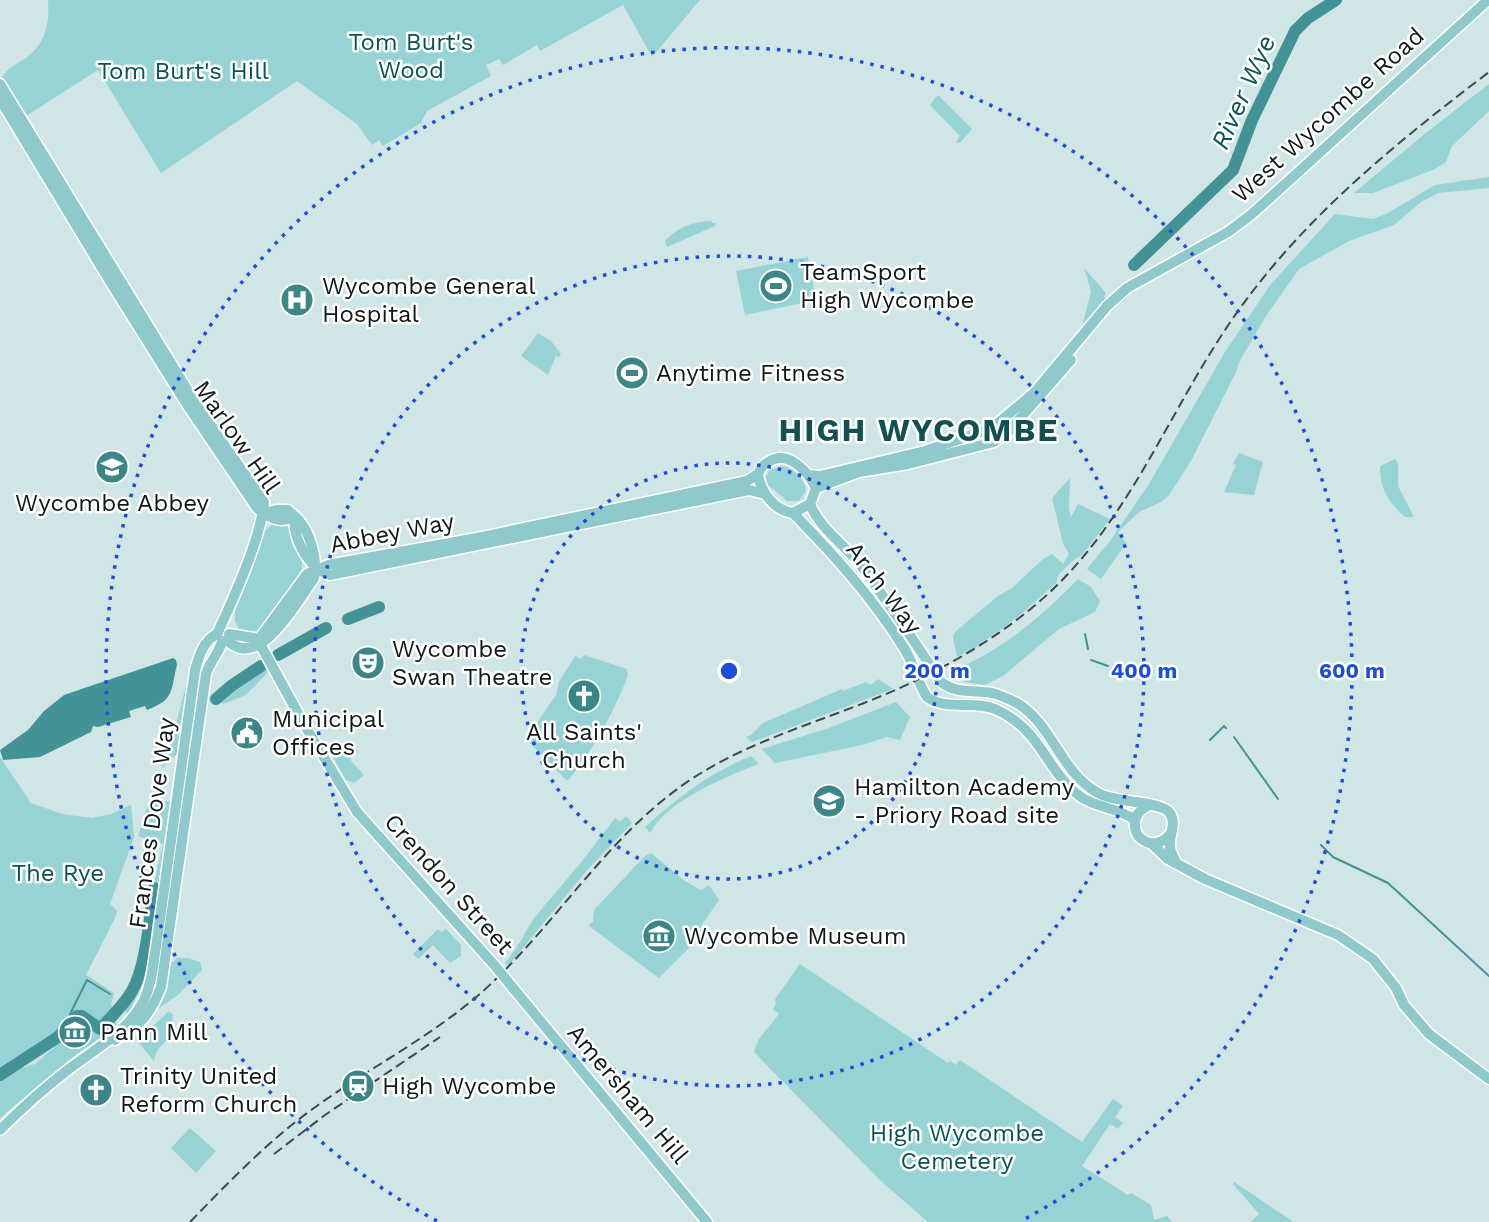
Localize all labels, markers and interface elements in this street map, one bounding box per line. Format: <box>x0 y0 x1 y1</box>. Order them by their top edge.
street label: West Wycombe Road <box>1226 22 1430 208</box>
park label: Tom Burt's Wood <box>349 28 473 84</box>
water label: River Wye <box>1205 30 1281 154</box>
park label: Tom Burt's Hill <box>97 57 270 85</box>
place label: TeamSport High Wycombe <box>800 258 974 314</box>
sports icon: TeamSport High Wycombe <box>757 267 795 305</box>
place label: Wycombe General Hospital <box>322 272 536 328</box>
hospital icon: Wycombe General Hospital <box>278 281 316 319</box>
sports icon: Anytime Fitness <box>613 354 651 392</box>
place label: Anytime Fitness <box>656 359 845 387</box>
street label: Marlow Hill <box>188 375 287 499</box>
district label: HIGH WYCOMBE <box>779 411 1060 449</box>
school or university icon: Wycombe Abbey <box>93 448 131 486</box>
place label: Wycombe Abbey <box>15 489 210 517</box>
street label: Abbey Way <box>327 507 457 559</box>
street label: Arch Way <box>840 536 928 640</box>
place label: Wycombe Swan Theatre <box>392 635 552 691</box>
theatre icon: Wycombe Swan Theatre <box>349 644 387 682</box>
text: 200 m <box>904 658 970 683</box>
text: 400 m <box>1111 658 1177 683</box>
text: 600 m <box>1319 658 1385 683</box>
centre of rings <box>717 659 741 683</box>
church icon: All Saints' Church <box>565 677 603 715</box>
place label: Municipal Offices <box>272 705 385 761</box>
public building icon: Municipal Offices <box>228 714 266 752</box>
street label: Frances Dove Way <box>123 715 181 930</box>
place label: All Saints' Church <box>526 718 642 774</box>
place label: Hamilton Academy - Priory Road site <box>854 773 1075 829</box>
school or university icon: Hamilton Academy - Priory Road site <box>810 782 848 820</box>
street label: Crendon Street <box>379 808 519 960</box>
park label: The Rye <box>12 859 104 887</box>
museum icon: Wycombe Museum <box>640 917 678 955</box>
place label: Wycombe Museum <box>684 922 907 950</box>
museum icon: Pann Mill <box>56 1013 94 1051</box>
place label: Pann Mill <box>100 1018 208 1046</box>
street label: Amersham Hill <box>562 1019 695 1170</box>
place label: Trinity United Reform Church <box>120 1062 297 1118</box>
station icon: High Wycombe <box>339 1067 377 1105</box>
church icon: Trinity United Reform Church <box>77 1071 115 1109</box>
place label: High Wycombe <box>382 1072 556 1100</box>
park label: High Wycombe Cemetery <box>870 1119 1044 1175</box>

